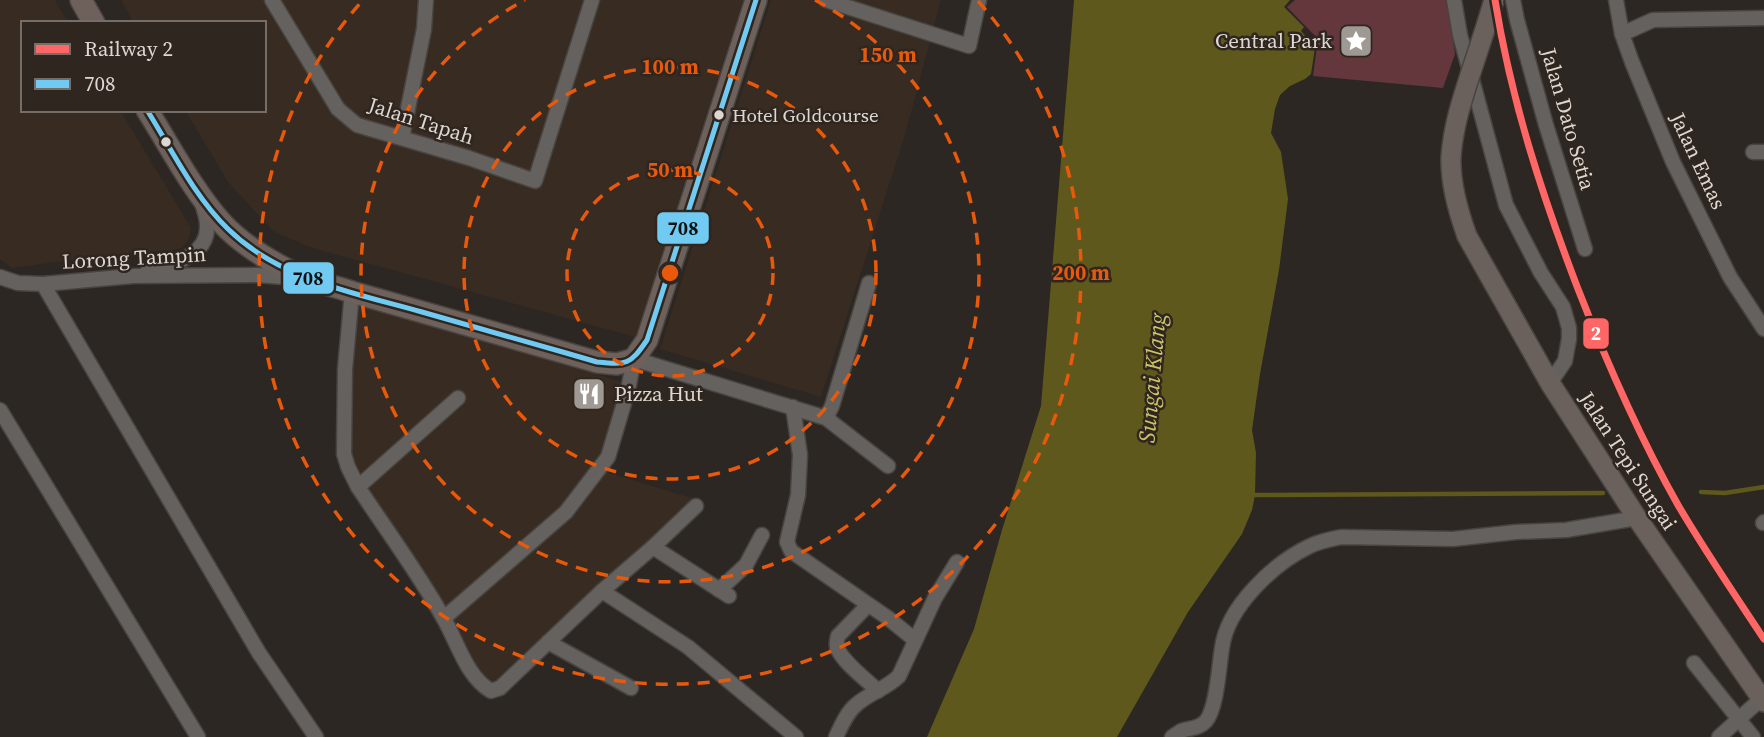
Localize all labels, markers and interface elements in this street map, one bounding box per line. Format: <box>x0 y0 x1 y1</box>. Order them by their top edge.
legend <box>21 21 266 112</box>
place icon: Central Park <box>1337 22 1375 60</box>
place label: Central Park <box>1215 26 1333 55</box>
text: Railway 2 <box>84 34 173 63</box>
text: 150 m <box>859 40 917 69</box>
street label: Jalan Dato Setia <box>1534 44 1603 193</box>
text: 100 m <box>641 52 699 81</box>
text: 708 <box>84 69 116 98</box>
street label: Jalan Tapah <box>364 90 478 151</box>
place label: Hotel Goldcourse <box>732 102 879 128</box>
street label: Jalan Emas <box>1663 107 1733 214</box>
marker: Hotel Goldcourse <box>712 108 726 122</box>
unlabelled marker <box>159 135 173 149</box>
text: 50 m <box>647 155 693 184</box>
line badge: 708 <box>656 211 710 245</box>
text: 708 <box>668 215 698 241</box>
street label: Lorong Tampin <box>61 239 207 276</box>
text: 200 m <box>1052 258 1110 287</box>
line badge: 708 <box>282 261 335 295</box>
centre of rings <box>658 261 682 285</box>
text: 708 <box>293 265 323 291</box>
water label: Sungai Klang <box>1130 311 1174 444</box>
line badge: 2 <box>1582 317 1610 350</box>
text: 2 <box>1591 320 1601 346</box>
restaurant icon: Pizza Hut <box>570 375 608 413</box>
place label: Pizza Hut <box>614 379 703 408</box>
street label: Jalan Tepi Sungai <box>1572 385 1684 536</box>

